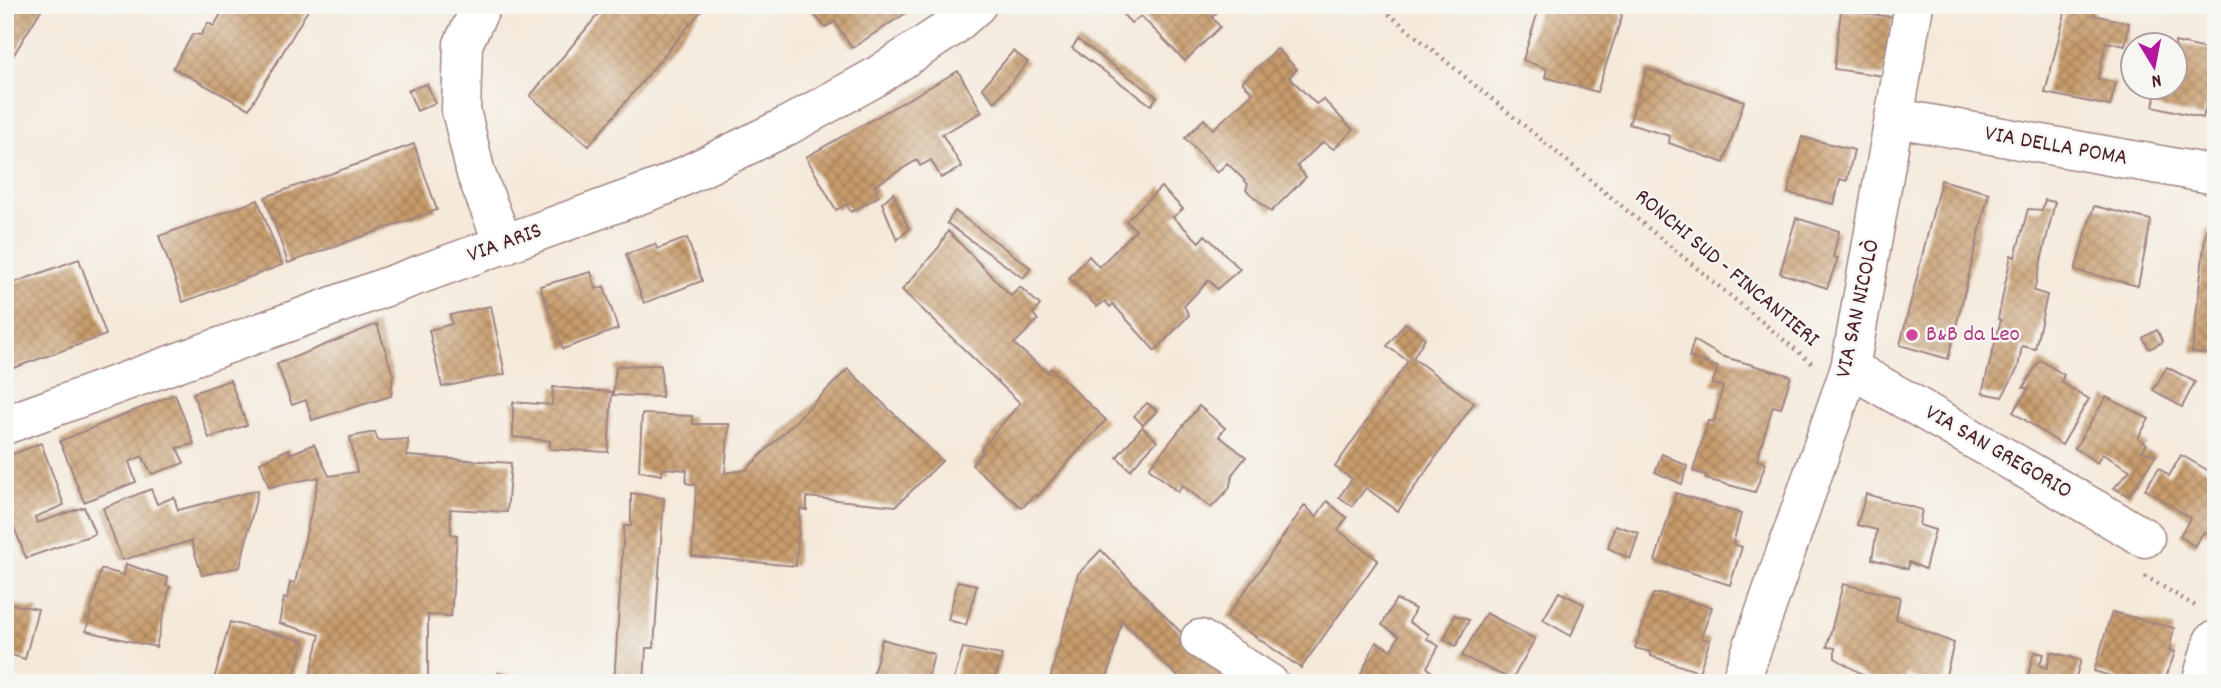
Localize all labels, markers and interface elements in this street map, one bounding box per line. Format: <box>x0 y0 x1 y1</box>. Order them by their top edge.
north arrow <box>2120 32 2190 102</box>
text: N <box>2149 65 2163 93</box>
street label: VIA DELLA POMA <box>1982 118 2130 176</box>
street label: RONCHI SUD - FINCANTIERI <box>1627 182 1825 356</box>
street label: VIA ARIS <box>463 215 547 273</box>
street label: VIA SAN NICOLÒ <box>1828 237 1890 381</box>
place label: B&B da Leo <box>1926 319 2020 352</box>
marker: B&B da Leo <box>1904 327 1920 343</box>
street label: VIA SAN GREGORIO <box>1918 397 2078 509</box>

